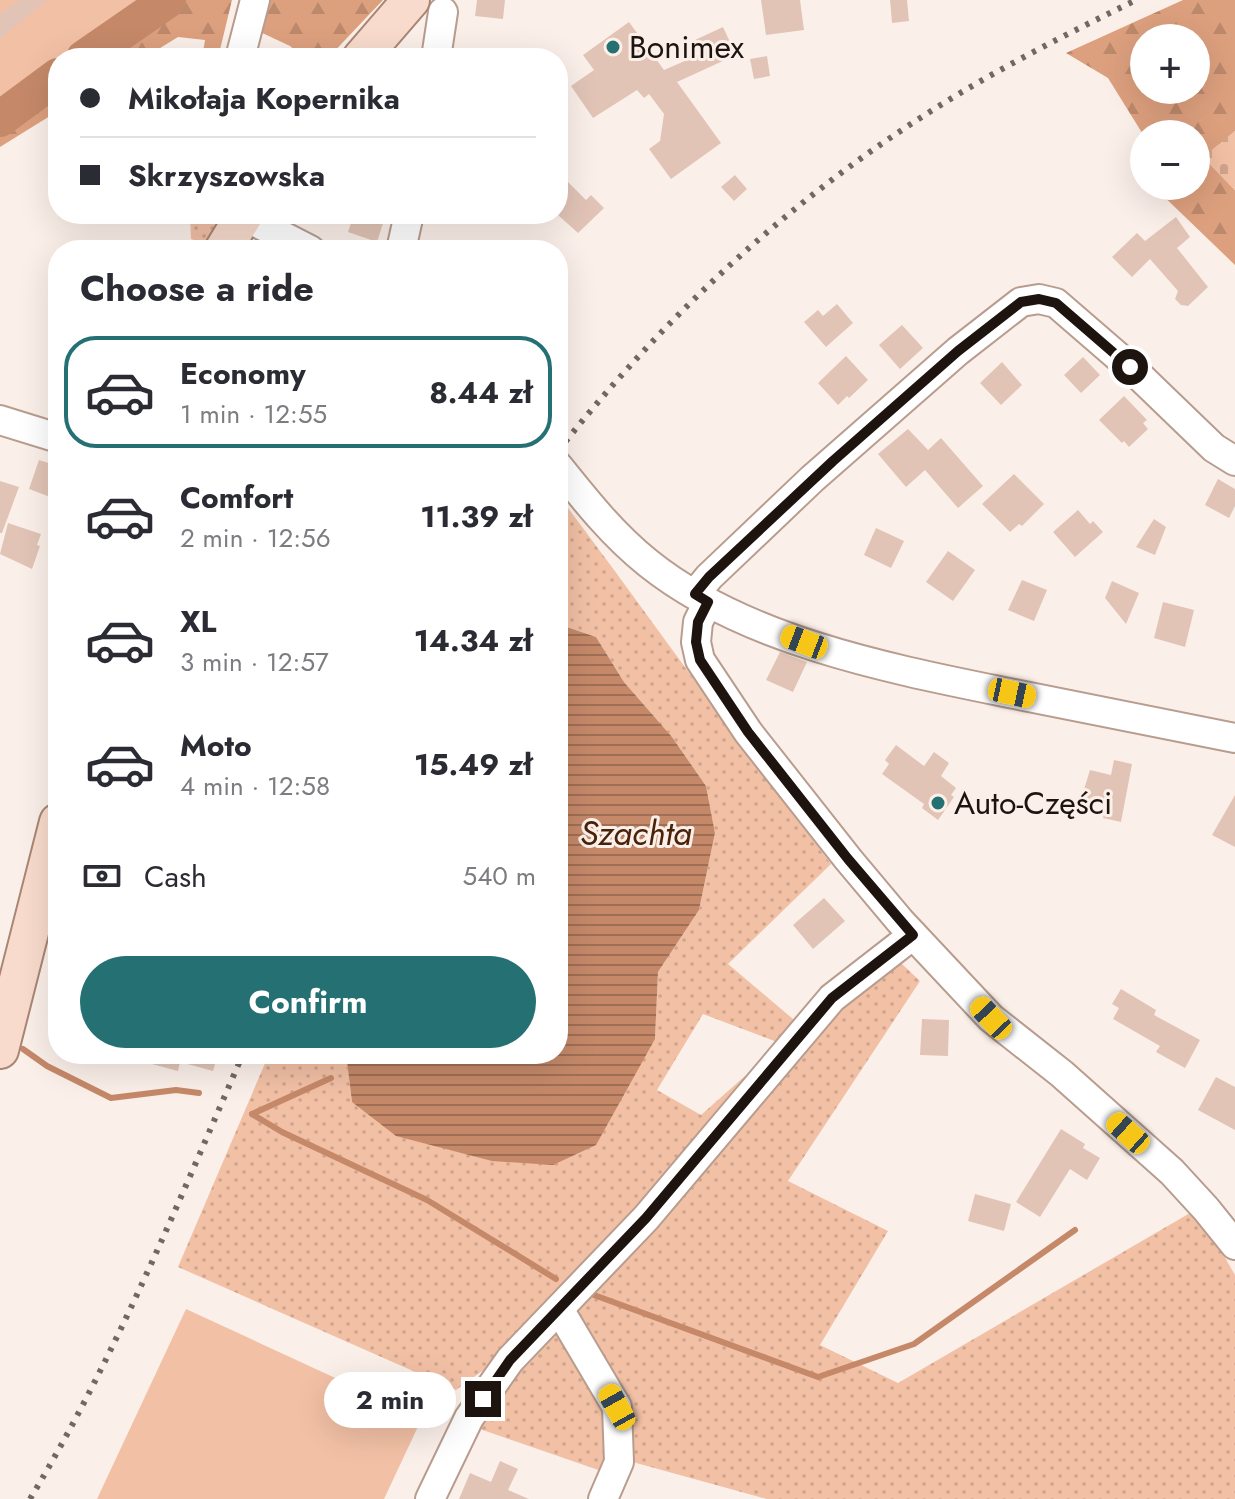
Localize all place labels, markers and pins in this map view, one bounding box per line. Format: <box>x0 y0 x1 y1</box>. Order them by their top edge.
place label: Bonimex <box>629 24 744 70</box>
marker: Bonimex <box>604 38 622 56</box>
place label: Auto-Części <box>954 780 1112 826</box>
marker: Auto-Części <box>929 794 947 812</box>

